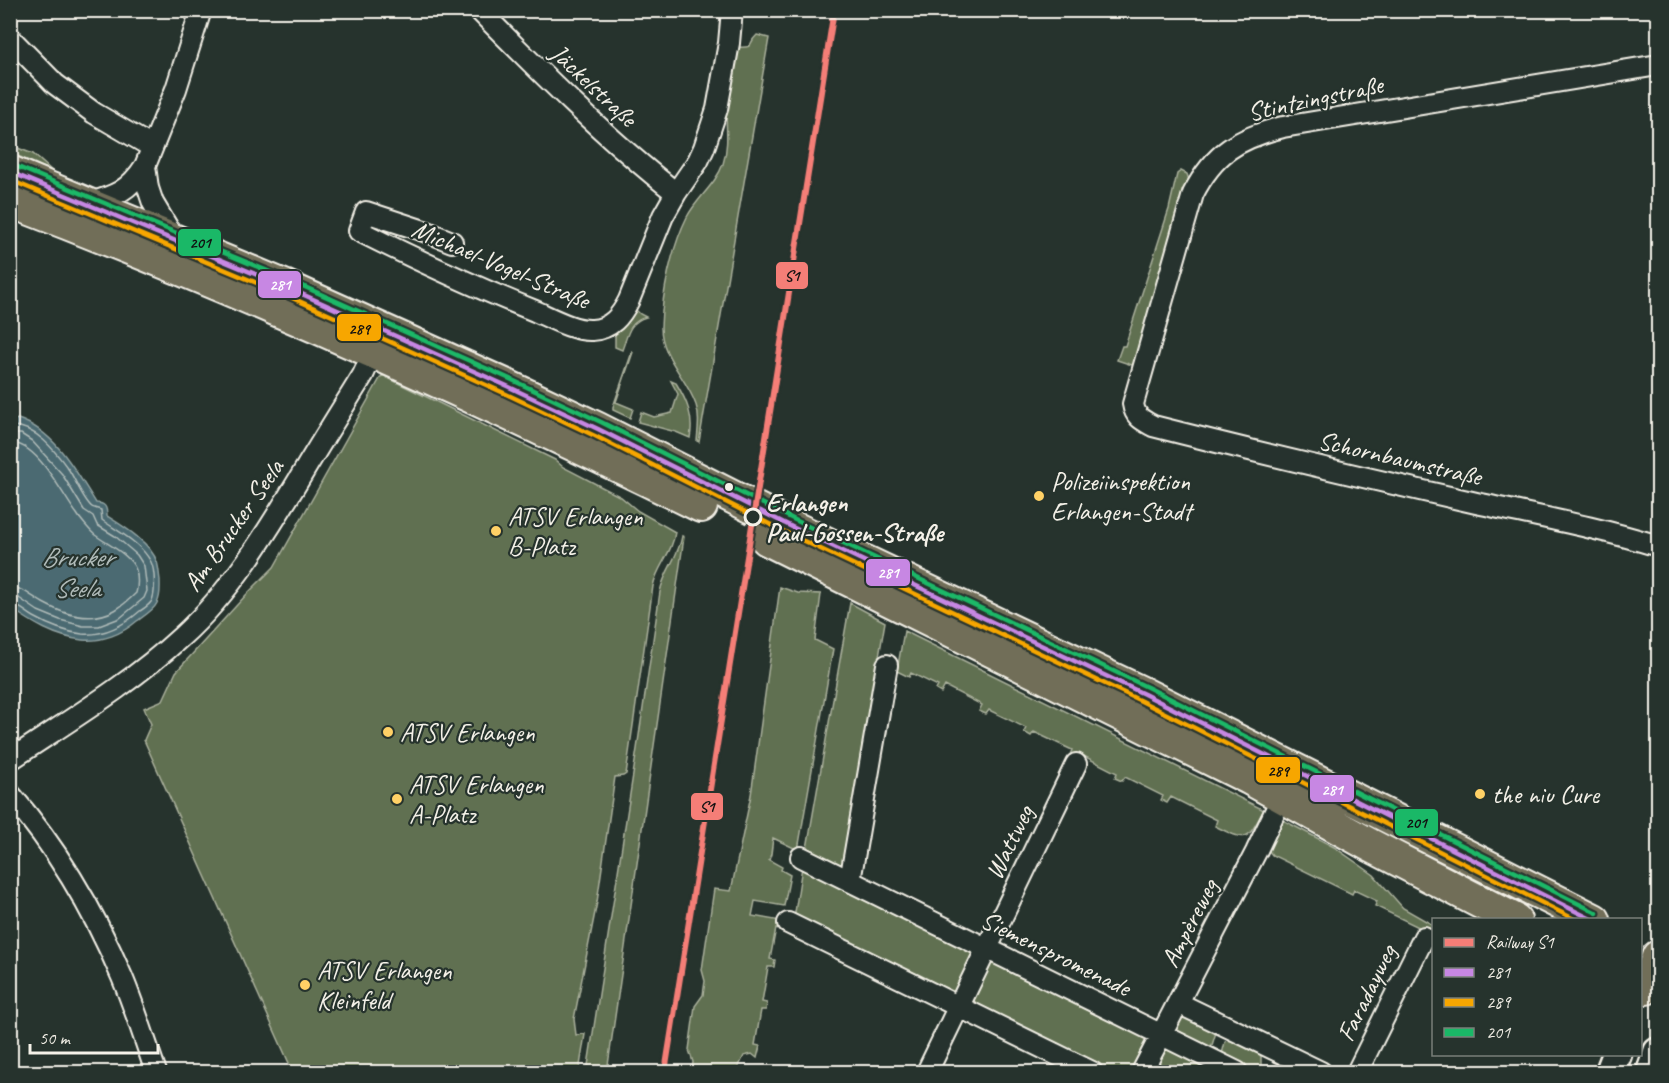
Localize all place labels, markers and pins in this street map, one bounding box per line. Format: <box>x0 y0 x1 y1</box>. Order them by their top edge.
place label: Polizeiinspektion Erlangen-Stadt <box>1051 465 1195 528</box>
unlabelled marker <box>723 481 735 493</box>
place label: Erlangen Paul-Gossen-Straße <box>766 486 945 549</box>
marker: Polizeiinspektion Erlangen-Stadt <box>1032 489 1046 503</box>
place label: ATSV Erlangen B-Platz <box>508 500 643 563</box>
marker: Erlangen Paul-Gossen-Straße <box>744 508 762 526</box>
marker: ATSV Erlangen B-Platz <box>489 524 503 538</box>
place label: ATSV Erlangen <box>400 716 535 749</box>
marker: ATSV Erlangen <box>381 725 395 739</box>
place label: ATSV Erlangen A-Platz <box>409 768 544 831</box>
place label: the niu Cure <box>1492 778 1601 811</box>
marker: the niu Cure <box>1473 787 1487 801</box>
marker: ATSV Erlangen A-Platz <box>390 792 404 806</box>
place label: ATSV Erlangen Kleinfeld <box>317 954 452 1017</box>
marker: ATSV Erlangen Kleinfeld <box>298 978 312 992</box>

